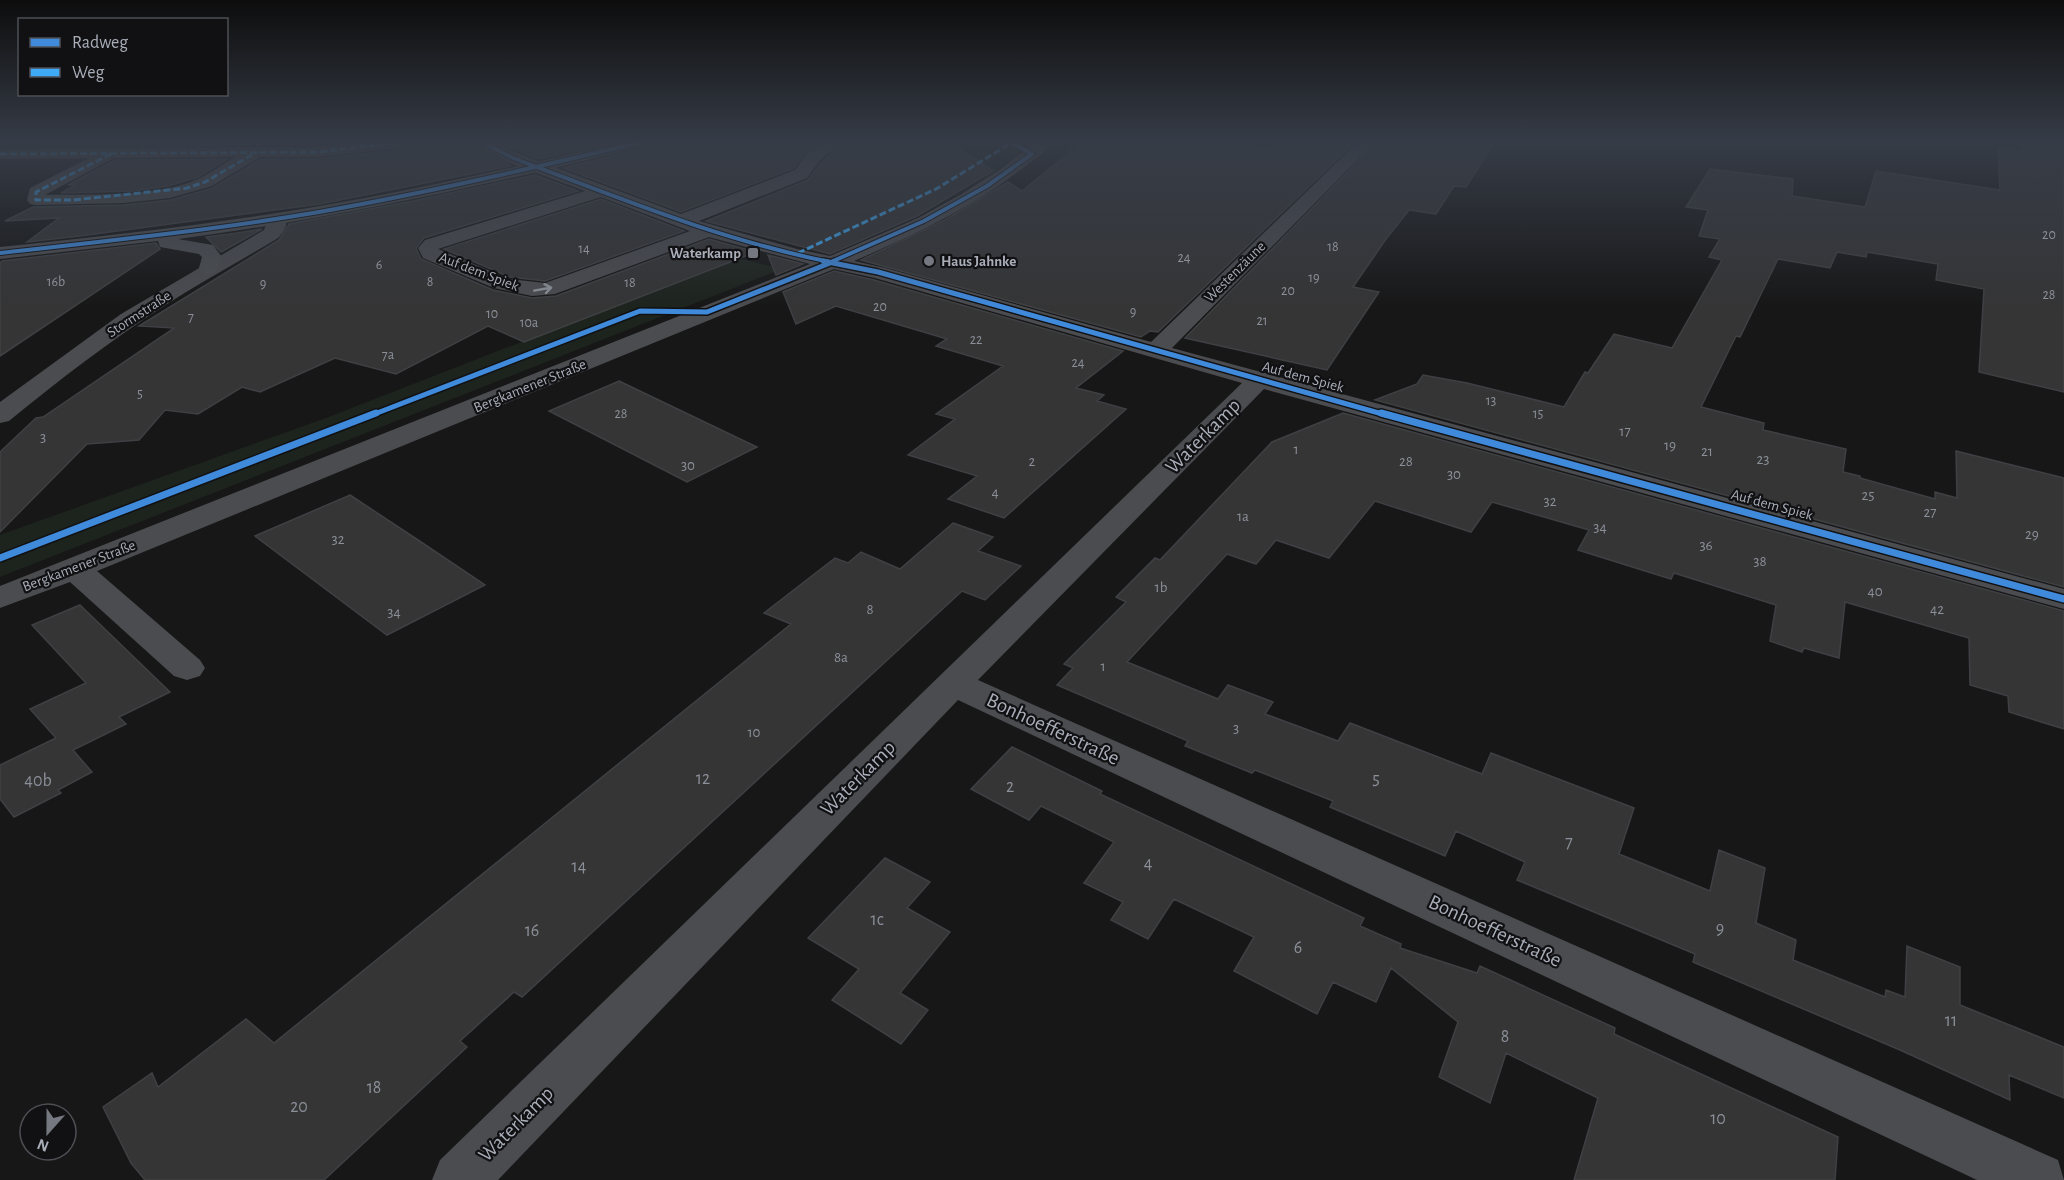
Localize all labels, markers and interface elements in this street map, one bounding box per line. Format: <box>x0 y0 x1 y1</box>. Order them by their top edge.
legend <box>18 18 228 96</box>
text: Radweg <box>72 34 128 52</box>
text: Weg <box>72 64 104 82</box>
house number: 20 <box>2042 228 2056 242</box>
street label: Westenzäune <box>1202 238 1269 305</box>
house number: 18 <box>1327 240 1339 254</box>
house number: 14 <box>578 242 590 256</box>
place label: Waterkamp <box>670 246 741 261</box>
marker: Waterkamp <box>746 246 760 260</box>
street label: Auf dem Spiek <box>437 250 521 294</box>
house number: 24 <box>1177 251 1191 265</box>
marker: Haus Jahnke <box>922 254 936 268</box>
place label: Haus Jahnke <box>941 254 1016 269</box>
house number: 6 <box>376 258 382 272</box>
house number: 19 <box>1308 271 1320 285</box>
house number: 16b <box>47 275 65 289</box>
house number: 8 <box>427 275 433 289</box>
house number: 18 <box>624 276 636 290</box>
house number: 9 <box>260 277 266 291</box>
one-way arrow <box>533 283 553 294</box>
house number: 20 <box>1281 284 1295 298</box>
street label: Stormstraße <box>104 288 174 340</box>
house number: 28 <box>2042 288 2056 302</box>
house number: 20 <box>873 300 887 314</box>
house number: 9 <box>1130 305 1136 319</box>
house number: 10 <box>486 307 498 321</box>
house number: 7 <box>188 310 194 324</box>
house number: 21 <box>1256 314 1268 328</box>
house number: 10a <box>520 316 539 330</box>
house number: 22 <box>970 333 982 347</box>
house number: 7a <box>382 348 395 362</box>
house number: 24 <box>1071 356 1085 370</box>
street label: Bergkamener Straße <box>472 357 588 415</box>
street label: Auf dem Spiek <box>1260 359 1346 395</box>
house number: 5 <box>137 387 143 401</box>
house number: 13 <box>1486 394 1497 408</box>
street label: Waterkamp <box>1162 395 1244 477</box>
house number: 28 <box>614 407 628 421</box>
house number: 15 <box>1533 407 1543 421</box>
house number: 17 <box>1619 424 1631 439</box>
house number: 3 <box>40 430 46 445</box>
house number: 19 <box>1664 438 1676 453</box>
house number: 1 <box>1293 442 1299 457</box>
house number: 21 <box>1701 444 1713 459</box>
house number: 23 <box>1756 452 1770 467</box>
house number: 2 <box>1029 454 1036 469</box>
house number: 28 <box>1399 454 1413 469</box>
house number: 30 <box>681 458 695 473</box>
house number: 30 <box>1447 467 1461 482</box>
house number: 4 <box>991 485 999 500</box>
street label: Auf dem Spiek <box>1729 487 1815 523</box>
house number: 25 <box>1861 488 1875 503</box>
house number: 32 <box>1543 494 1557 509</box>
house number: 27 <box>1923 505 1937 520</box>
house number: 1a <box>1237 509 1249 524</box>
house number: 34 <box>1593 520 1607 535</box>
house number: 29 <box>2025 527 2039 542</box>
house number: 32 <box>331 532 345 547</box>
street label: Bergkamener Straße <box>20 537 138 594</box>
house number: 36 <box>1699 538 1713 553</box>
house number: 38 <box>1753 554 1767 569</box>
house number: 1b <box>1155 580 1168 595</box>
house number: 40 <box>1867 584 1883 599</box>
house number: 8 <box>866 602 874 617</box>
house number: 42 <box>1930 602 1944 617</box>
house number: 34 <box>387 605 401 620</box>
house number: 8a <box>834 650 848 665</box>
house number: 1 <box>1100 659 1106 674</box>
street label: Bonhoefferstraße <box>983 689 1123 769</box>
house number: 3 <box>1233 721 1239 736</box>
house number: 10 <box>747 725 761 740</box>
street label: Waterkamp <box>817 737 899 819</box>
house number: 12 <box>696 770 710 788</box>
house number: 5 <box>1372 770 1380 788</box>
house number: 40b <box>24 772 52 790</box>
house number: 2 <box>1006 778 1014 796</box>
house number: 7 <box>1565 834 1573 852</box>
house number: 4 <box>1144 855 1153 873</box>
house number: 14 <box>572 858 587 876</box>
street label: Bonhoefferstraße <box>1425 891 1565 971</box>
house number: 1c <box>870 911 884 929</box>
house number: 9 <box>1716 920 1724 938</box>
house number: 16 <box>525 922 539 940</box>
house number: 6 <box>1294 939 1302 957</box>
house number: 11 <box>1945 1012 1957 1030</box>
house number: 8 <box>1501 1028 1509 1046</box>
house number: 18 <box>367 1079 381 1097</box>
street label: Waterkamp <box>475 1083 557 1165</box>
house number: 20 <box>290 1098 308 1116</box>
north arrow <box>18 1102 78 1162</box>
house number: 10 <box>1710 1110 1726 1128</box>
text: N <box>35 1136 51 1155</box>

